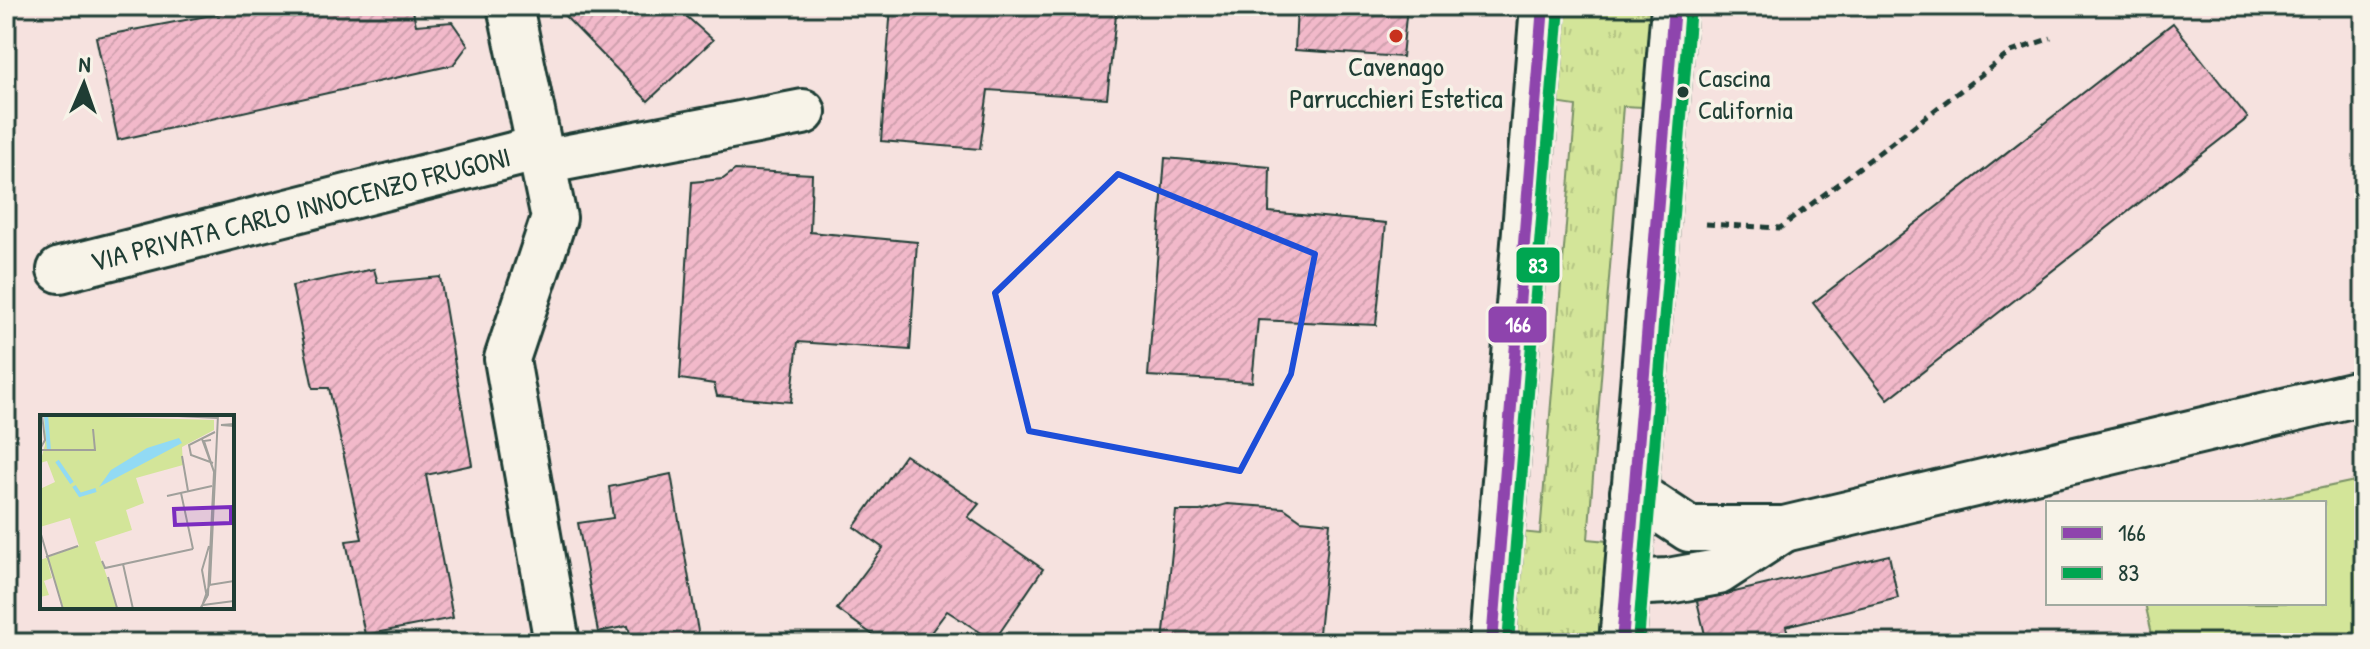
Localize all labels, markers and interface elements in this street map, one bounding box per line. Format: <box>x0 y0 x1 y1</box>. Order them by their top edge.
marker: Cavenago Parrucchieri Estetica <box>1387 27 1405 45</box>
north arrow <box>44 44 124 124</box>
place label: Cavenago Parrucchieri Estetica <box>1289 47 1503 117</box>
text: N <box>78 49 91 79</box>
place label: Cascina California <box>1698 60 1793 127</box>
marker: Cascina California <box>1675 84 1691 100</box>
street label: VIA PRIVATA CARLO INNOCENZO FRUGONI <box>86 137 514 281</box>
line badge: 83 <box>1515 246 1561 284</box>
text: 83 <box>1528 250 1548 280</box>
line badge: 166 <box>1487 305 1548 344</box>
text: 166 <box>1505 309 1531 339</box>
inset map <box>40 415 234 609</box>
legend <box>2046 501 2326 605</box>
text: 166 <box>2118 516 2146 548</box>
text: 83 <box>2118 556 2139 588</box>

